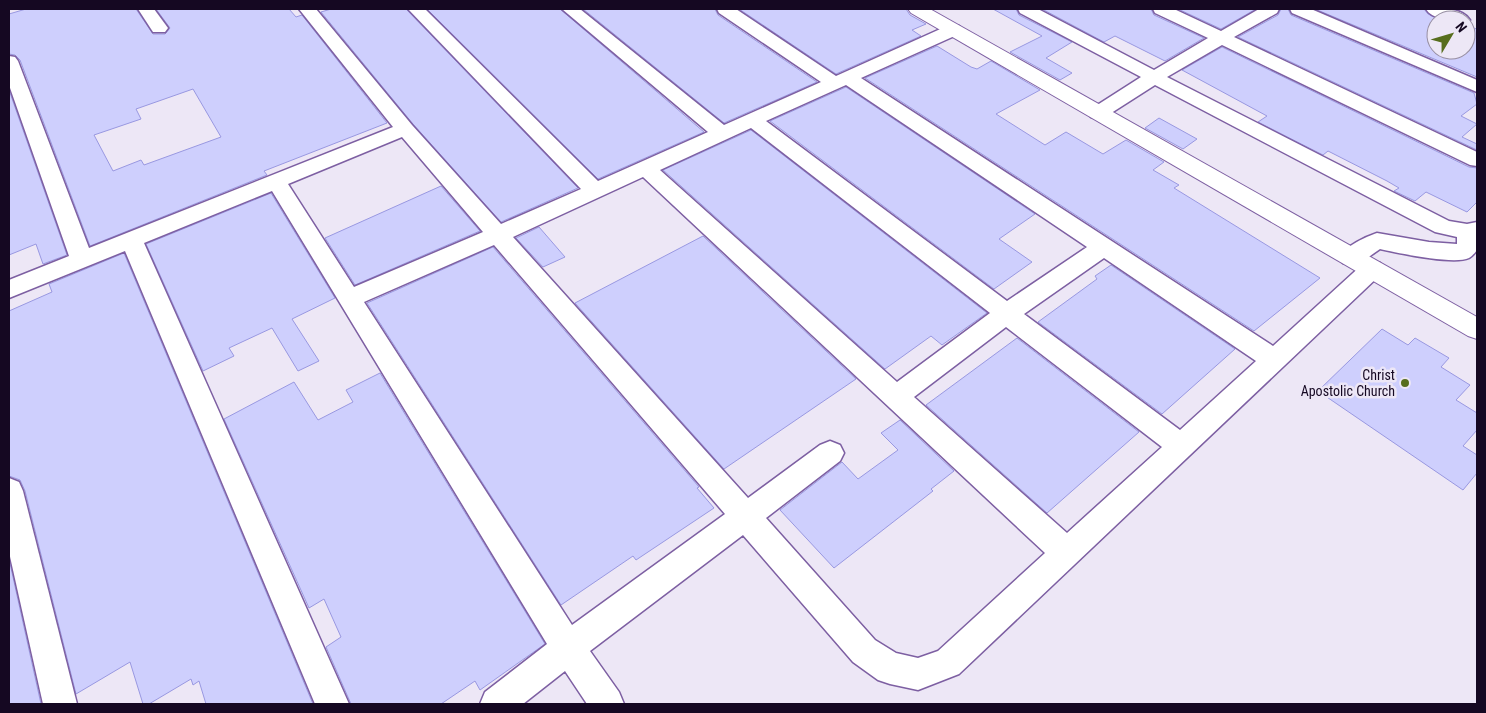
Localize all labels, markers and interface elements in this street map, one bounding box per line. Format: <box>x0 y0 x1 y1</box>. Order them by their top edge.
north arrow <box>1426 10 1476 60</box>
text: N <box>1452 19 1470 35</box>
place label: Christ Apostolic Church <box>1301 367 1395 399</box>
marker: Christ Apostolic Church <box>1399 377 1411 389</box>

